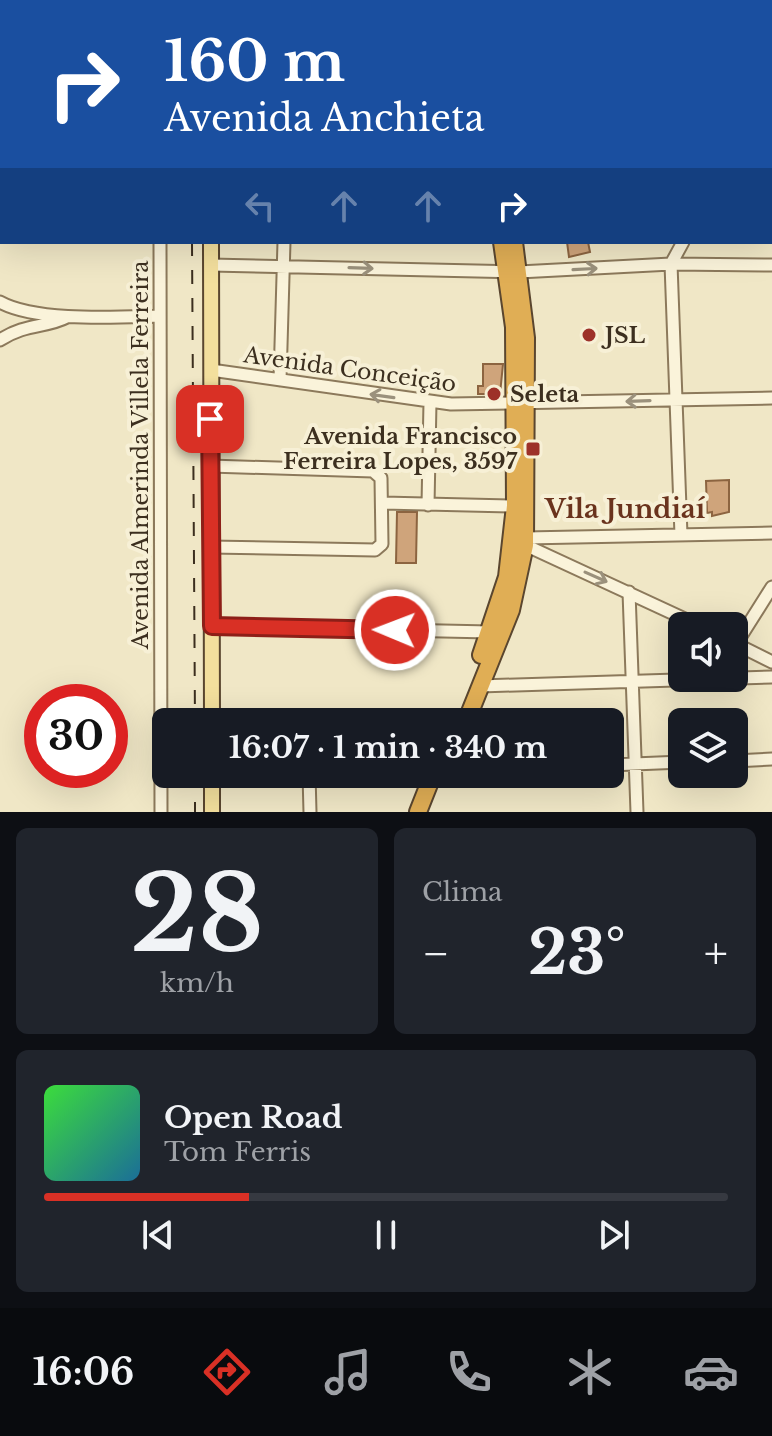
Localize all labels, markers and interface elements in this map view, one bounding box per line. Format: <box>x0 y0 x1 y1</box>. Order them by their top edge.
text: 160 m <box>164 27 345 96</box>
icon: right <box>32 32 136 136</box>
text: Avenida Anchieta <box>164 96 484 141</box>
icon: left <box>238 184 282 228</box>
icon: ahead <box>322 184 366 228</box>
icon: ahead <box>406 184 450 228</box>
icon: right <box>490 184 534 228</box>
street label: Avenida Almerinda Villela Ferreira <box>127 260 154 650</box>
one-way arrow <box>347 261 374 276</box>
one-way arrow <box>571 261 598 276</box>
place label: JSL <box>601 322 646 349</box>
marker: JSL <box>580 326 598 344</box>
street label: Avenida Conceição <box>241 341 458 398</box>
place label: Seleta <box>510 381 580 408</box>
pin <box>176 385 244 453</box>
marker: Seleta <box>485 385 503 403</box>
one-way arrow <box>370 388 395 403</box>
one-way arrow <box>625 394 652 409</box>
icon: arrive <box>188 397 232 441</box>
place label: Avenida Francisco Ferreira Lopes, 3597 <box>283 423 518 475</box>
marker: Avenida Francisco Ferreira Lopes, 3597 <box>524 440 542 458</box>
district label: Vila Jundiaí <box>544 493 706 525</box>
one-way arrow <box>584 570 608 585</box>
position arrow <box>353 588 437 672</box>
map controls <box>668 612 748 788</box>
button: sound <box>668 612 748 692</box>
speed limit sign: 30 <box>24 684 128 788</box>
button: layers <box>668 708 748 788</box>
text: 16:07 · 1 min · 340 m <box>229 729 547 766</box>
text: 28 <box>130 850 264 979</box>
text: Clima <box>422 876 502 908</box>
text: 23° <box>528 916 626 990</box>
text: − <box>422 926 450 981</box>
text: + <box>704 926 728 981</box>
text: km/h <box>160 967 234 999</box>
text: Open Road <box>164 1099 343 1136</box>
text: Tom Ferris <box>164 1136 311 1168</box>
icon: previous <box>136 1213 180 1257</box>
icon: pause <box>364 1213 408 1257</box>
icon: next <box>592 1213 636 1257</box>
icon: directions <box>199 1344 255 1400</box>
icon: music <box>320 1344 376 1400</box>
icon: phone <box>441 1344 497 1400</box>
icon: climate <box>562 1344 618 1400</box>
icon: car <box>683 1344 739 1400</box>
text: 16:06 <box>33 1350 134 1395</box>

